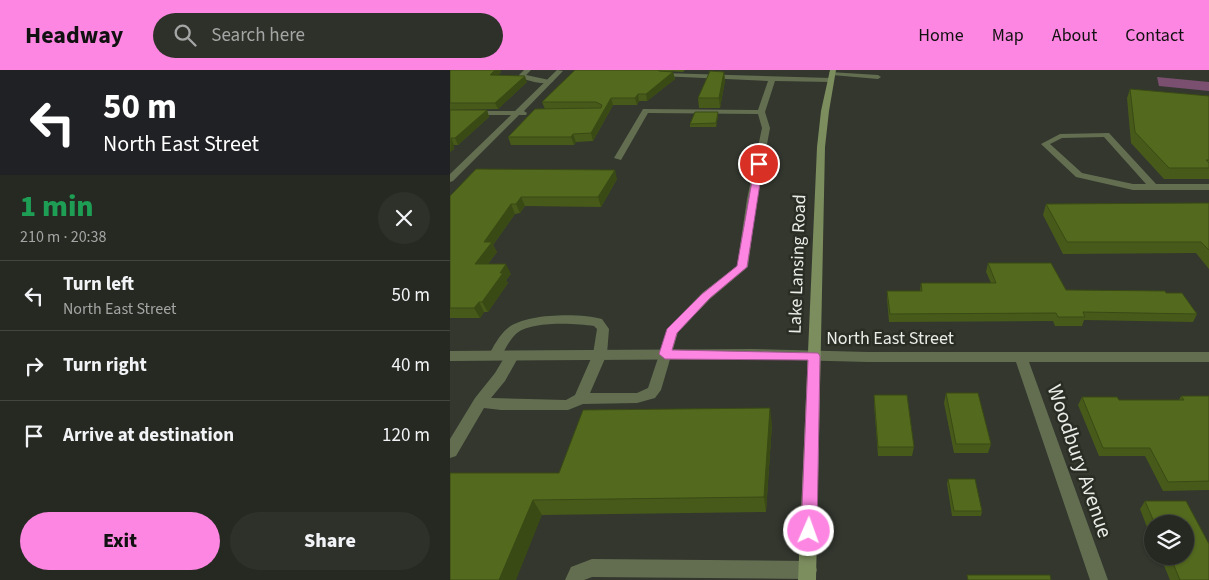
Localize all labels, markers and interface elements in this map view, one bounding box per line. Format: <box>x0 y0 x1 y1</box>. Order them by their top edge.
search box <box>153 13 503 58</box>
text: Headway <box>25 18 123 53</box>
icon: search <box>171 21 199 49</box>
text: Search here <box>211 22 305 49</box>
text: Home <box>918 23 964 48</box>
text: Map <box>992 23 1024 48</box>
text: About <box>1052 23 1097 48</box>
text: Contact <box>1125 23 1184 48</box>
text: 50 m <box>103 82 177 132</box>
icon: left <box>20 90 85 155</box>
text: North East Street <box>103 128 259 160</box>
pin <box>738 143 780 185</box>
icon: arrive <box>745 150 773 178</box>
text: 1 min <box>20 185 94 228</box>
button: close <box>378 192 430 244</box>
street label: Lake Lansing Road <box>783 194 812 334</box>
text: 210 m · 20:38 <box>20 226 107 248</box>
text: Turn left <box>63 271 134 298</box>
icon: left <box>20 282 48 310</box>
text: 50 m <box>392 282 430 309</box>
text: North East Street <box>63 298 176 320</box>
street label: North East Street <box>826 326 954 351</box>
icon: right <box>20 352 48 380</box>
text: Turn right <box>63 352 147 379</box>
text: 40 m <box>392 352 430 379</box>
street label: Woodbury Avenue <box>1040 380 1120 542</box>
icon: arrive <box>20 422 48 450</box>
text: Arrive at destination <box>63 422 234 449</box>
text: 120 m <box>382 422 430 449</box>
position arrow <box>782 504 834 556</box>
button: Exit <box>20 512 220 570</box>
button: Share <box>230 512 430 570</box>
map controls <box>1144 515 1194 565</box>
button: layers <box>1144 515 1194 565</box>

